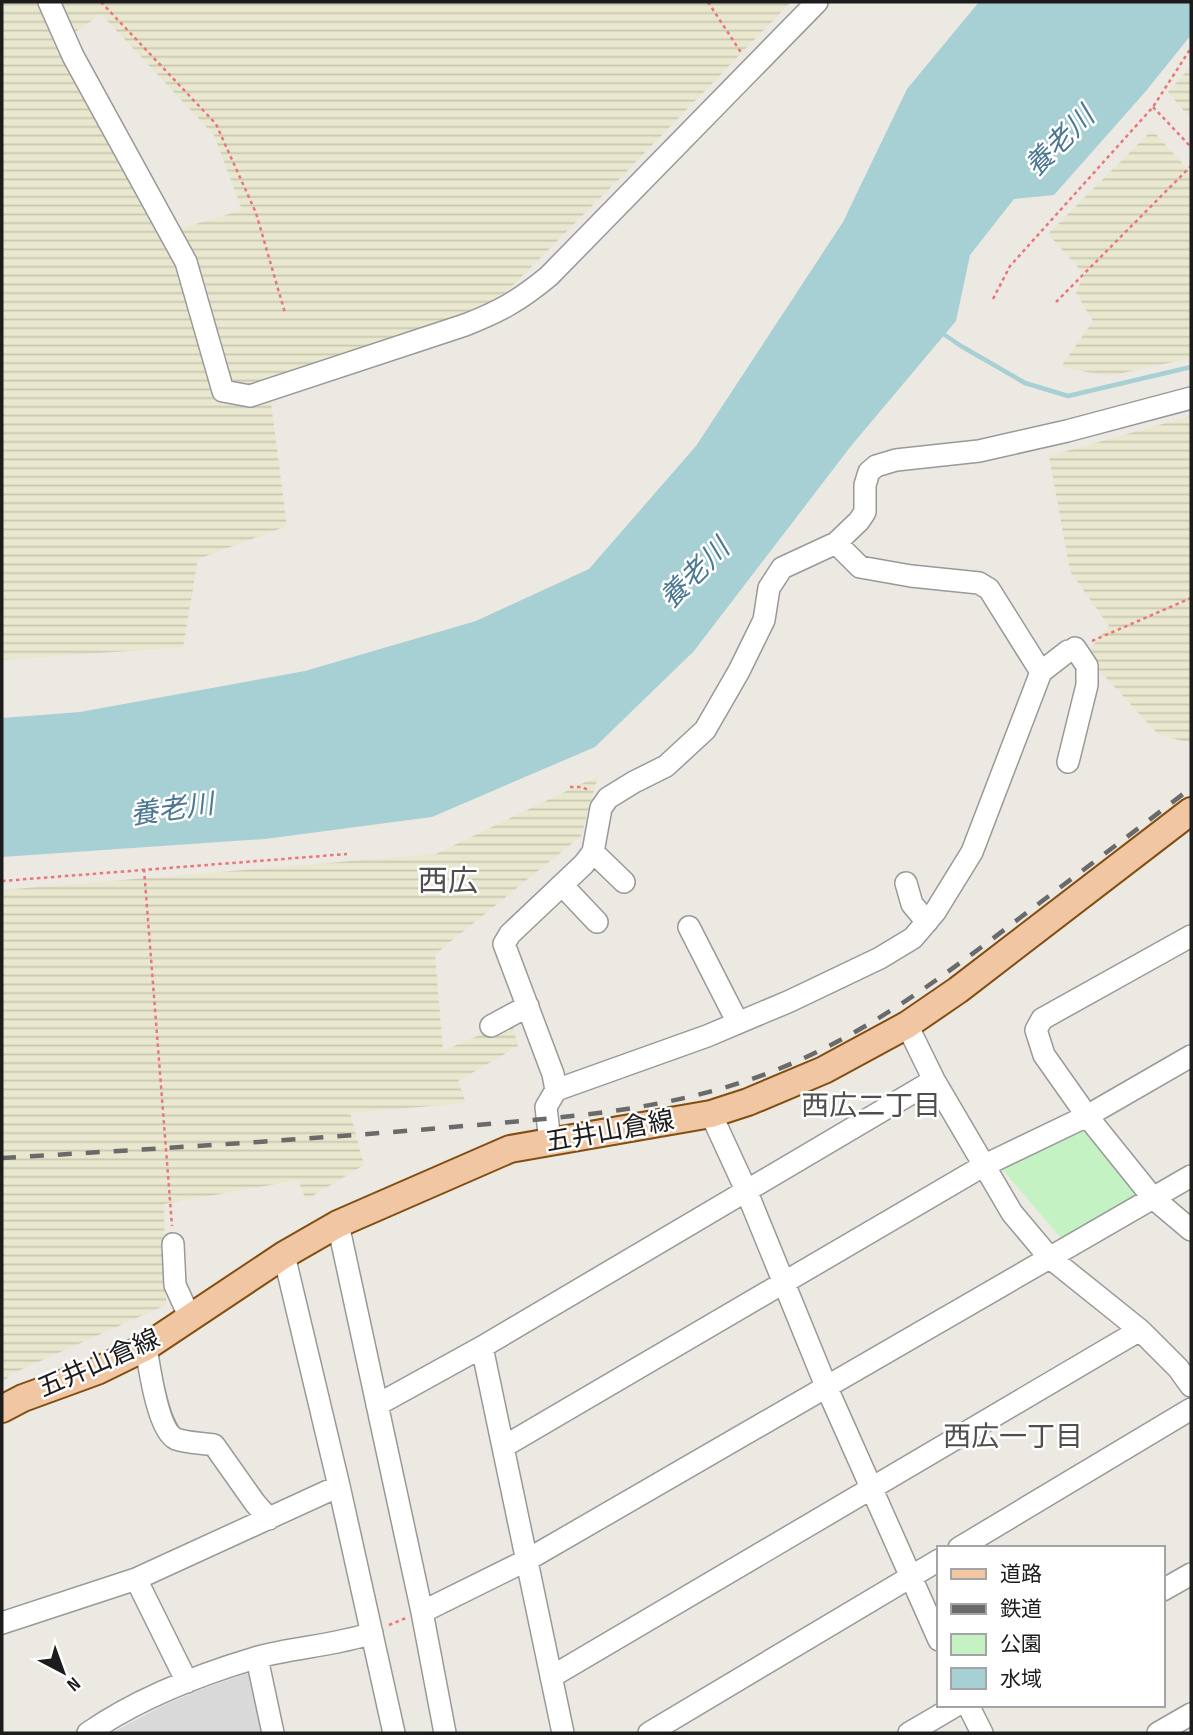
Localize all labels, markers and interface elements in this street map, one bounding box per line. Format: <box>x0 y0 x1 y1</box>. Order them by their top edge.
water label: 養老川 <box>1019 99 1103 183</box>
water label: 養老川 <box>654 531 738 615</box>
water label: 養老川 <box>128 787 219 832</box>
district label: 西広 <box>418 864 478 900</box>
district label: 西広二丁目 <box>801 1090 941 1123</box>
street label: 五井山倉線 <box>543 1105 677 1159</box>
street label: 五井山倉線 <box>33 1323 165 1405</box>
district label: 西広一丁目 <box>943 1421 1083 1454</box>
legend <box>937 1546 1165 1707</box>
text: 道路 <box>1000 1562 1042 1587</box>
text: 鉄道 <box>1000 1597 1042 1622</box>
text: 公園 <box>1000 1632 1042 1657</box>
north arrow <box>28 1637 98 1707</box>
text: 水域 <box>1000 1667 1042 1692</box>
text: N <box>62 1672 85 1696</box>

